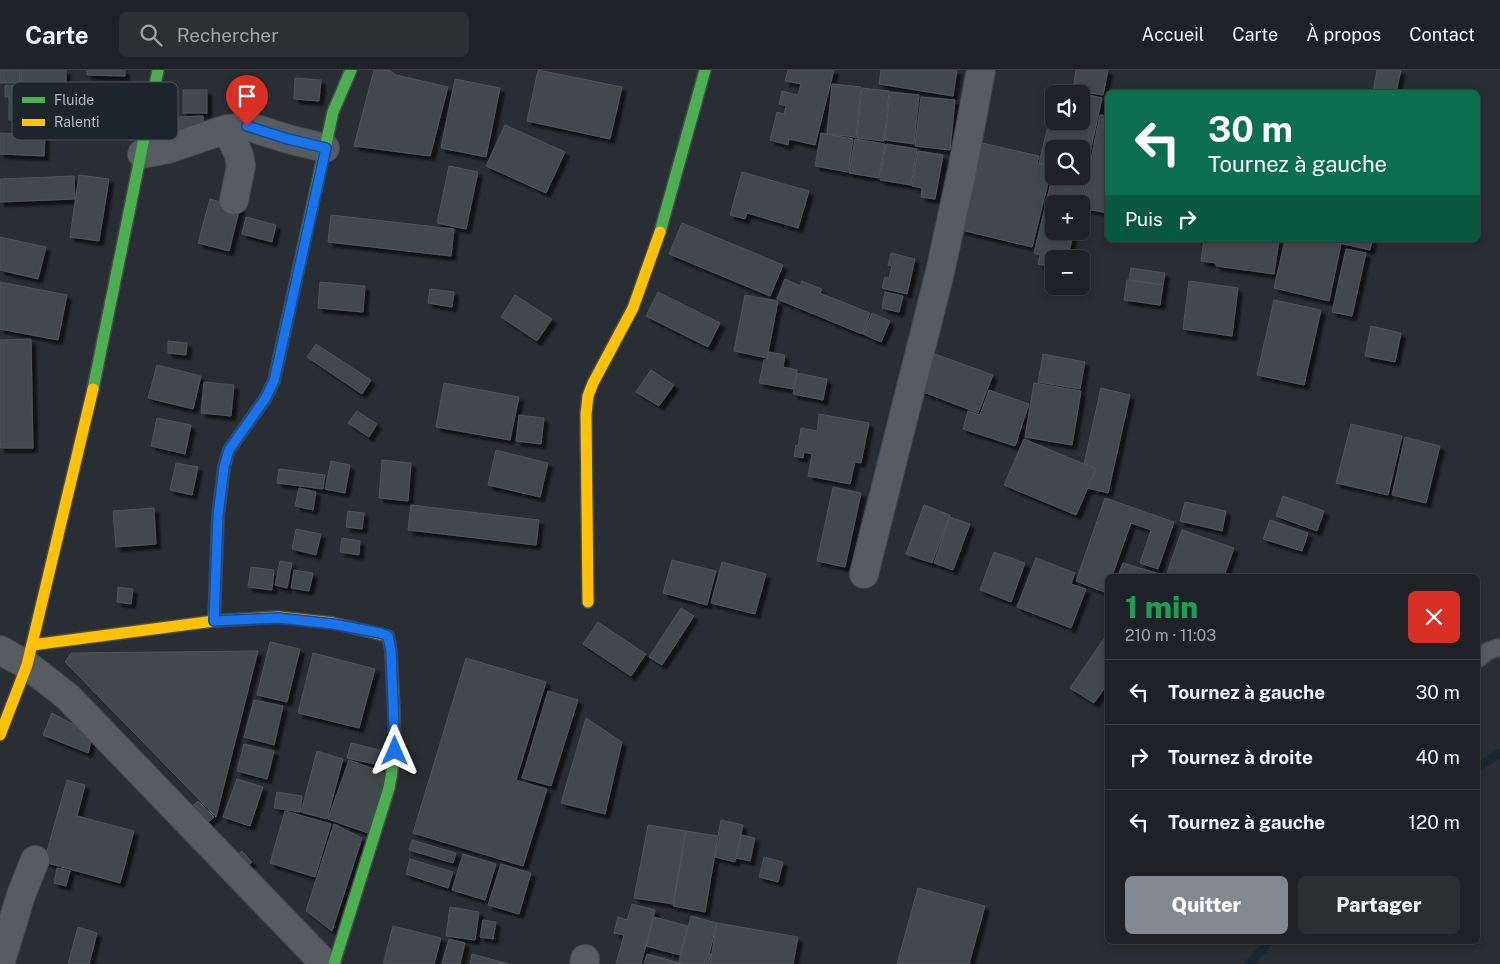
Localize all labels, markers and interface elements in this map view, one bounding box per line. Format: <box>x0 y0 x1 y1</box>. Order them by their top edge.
search box <box>119 12 469 57</box>
text: Carte <box>25 21 89 49</box>
icon: search <box>137 21 165 49</box>
text: Rechercher <box>177 24 279 46</box>
text: Accueil <box>1142 24 1204 45</box>
text: Carte <box>1232 24 1278 45</box>
text: À propos <box>1306 24 1381 45</box>
text: Contact <box>1409 24 1475 45</box>
pin <box>226 75 268 126</box>
legend <box>12 82 178 140</box>
icon: arrive <box>233 82 261 110</box>
map controls <box>1045 85 1090 295</box>
button: sound <box>1045 85 1090 130</box>
text: Fluide <box>54 92 94 108</box>
text: 30 m <box>1208 109 1293 150</box>
icon: left <box>1125 110 1190 175</box>
text: Ralenti <box>54 114 100 130</box>
button: search <box>1045 140 1090 185</box>
text: Tournez à gauche <box>1208 151 1387 177</box>
button: + <box>1045 195 1090 240</box>
icon: right <box>1173 205 1201 233</box>
text: Puis <box>1125 208 1163 230</box>
button: − <box>1045 250 1090 295</box>
text: 1 min <box>1125 589 1198 625</box>
button: close <box>1408 591 1460 643</box>
text: 210 m · 11:03 <box>1125 626 1216 645</box>
icon: left <box>1125 678 1153 706</box>
text: Tournez à gauche <box>1168 681 1325 703</box>
text: 30 m <box>1415 681 1460 703</box>
position arrow <box>368 724 420 776</box>
icon: right <box>1125 743 1153 771</box>
text: Tournez à droite <box>1168 746 1313 768</box>
text: 40 m <box>1415 746 1460 768</box>
icon: left <box>1125 808 1153 836</box>
text: Tournez à gauche <box>1168 811 1325 833</box>
text: 120 m <box>1408 811 1460 833</box>
button: Quitter <box>1125 876 1288 934</box>
button: Partager <box>1298 876 1460 934</box>

